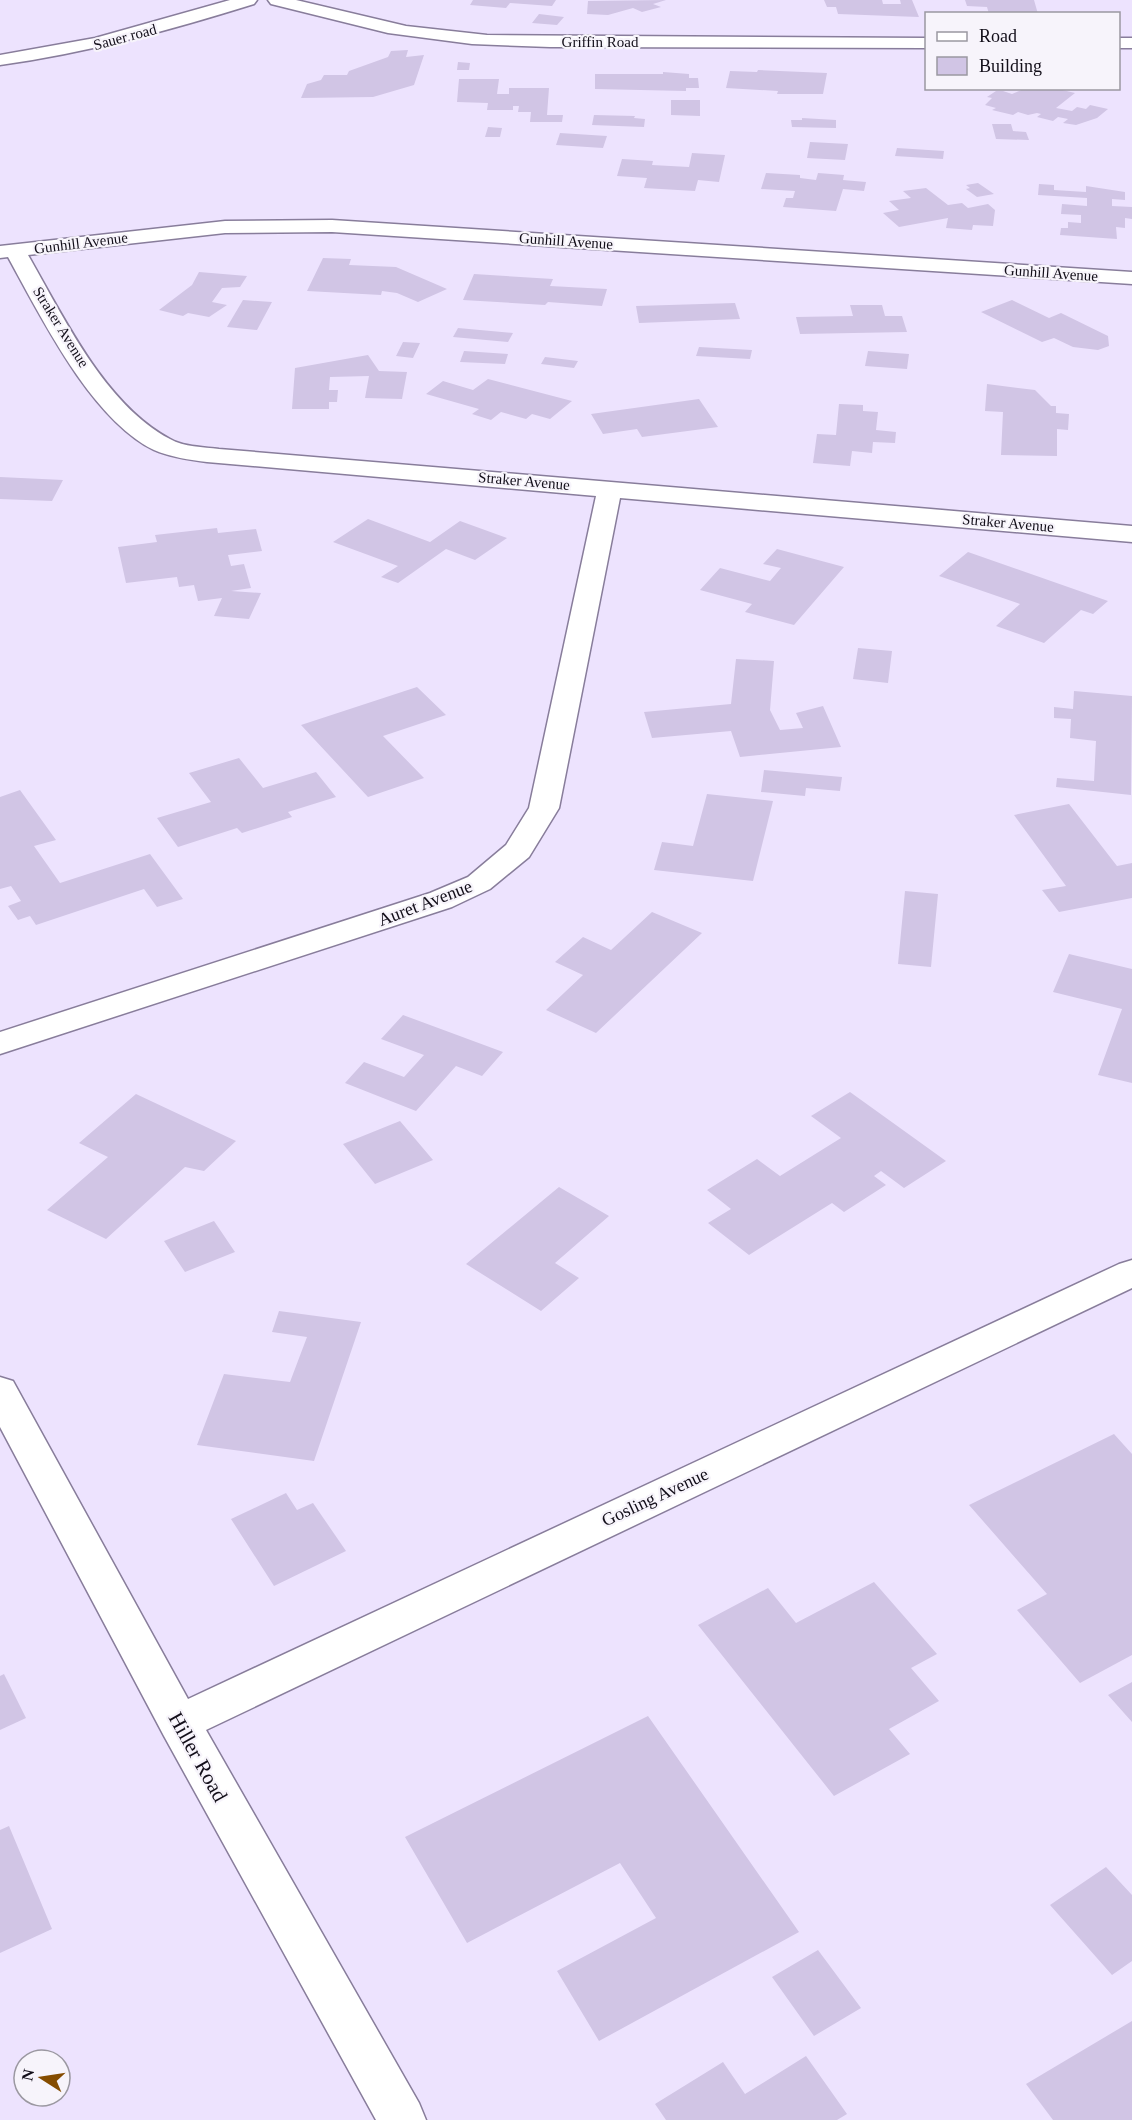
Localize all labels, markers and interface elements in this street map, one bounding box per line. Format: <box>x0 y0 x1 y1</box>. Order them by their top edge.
legend <box>925 12 1120 90</box>
street label: Sauer road <box>92 21 159 53</box>
text: Road <box>979 26 1017 46</box>
street label: Griffin Road <box>562 34 639 50</box>
text: Building <box>979 56 1042 76</box>
street label: Gunhill Avenue <box>33 229 129 257</box>
street label: Gunhill Avenue <box>518 230 614 252</box>
street label: Gunhill Avenue <box>1003 262 1099 284</box>
street label: Straker Avenue <box>30 284 92 370</box>
street label: Straker Avenue <box>478 469 571 493</box>
street label: Straker Avenue <box>962 511 1055 535</box>
street label: Auret Avenue <box>375 876 475 930</box>
street label: Gosling Avenue <box>599 1464 711 1530</box>
street label: Hiller Road <box>164 1708 233 1806</box>
north arrow <box>12 2048 72 2108</box>
text: N <box>18 2067 37 2082</box>

